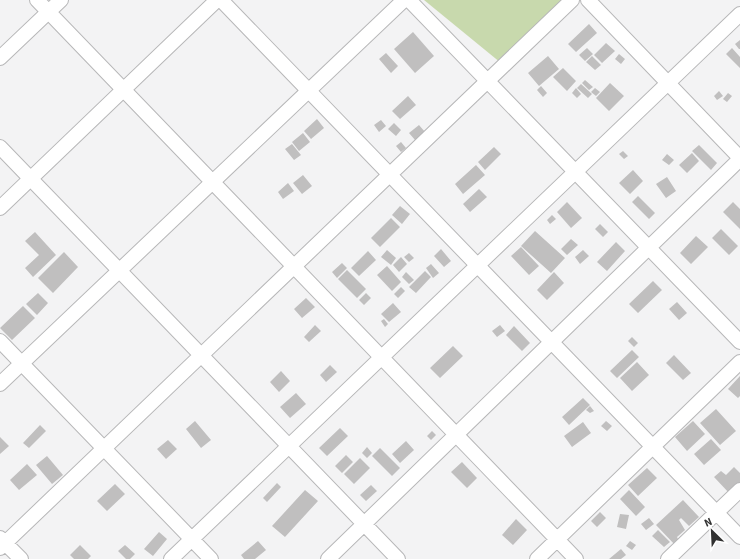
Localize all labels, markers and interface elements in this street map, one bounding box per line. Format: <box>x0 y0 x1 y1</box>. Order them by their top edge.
north arrow <box>692 511 732 551</box>
text: N <box>702 514 715 531</box>

